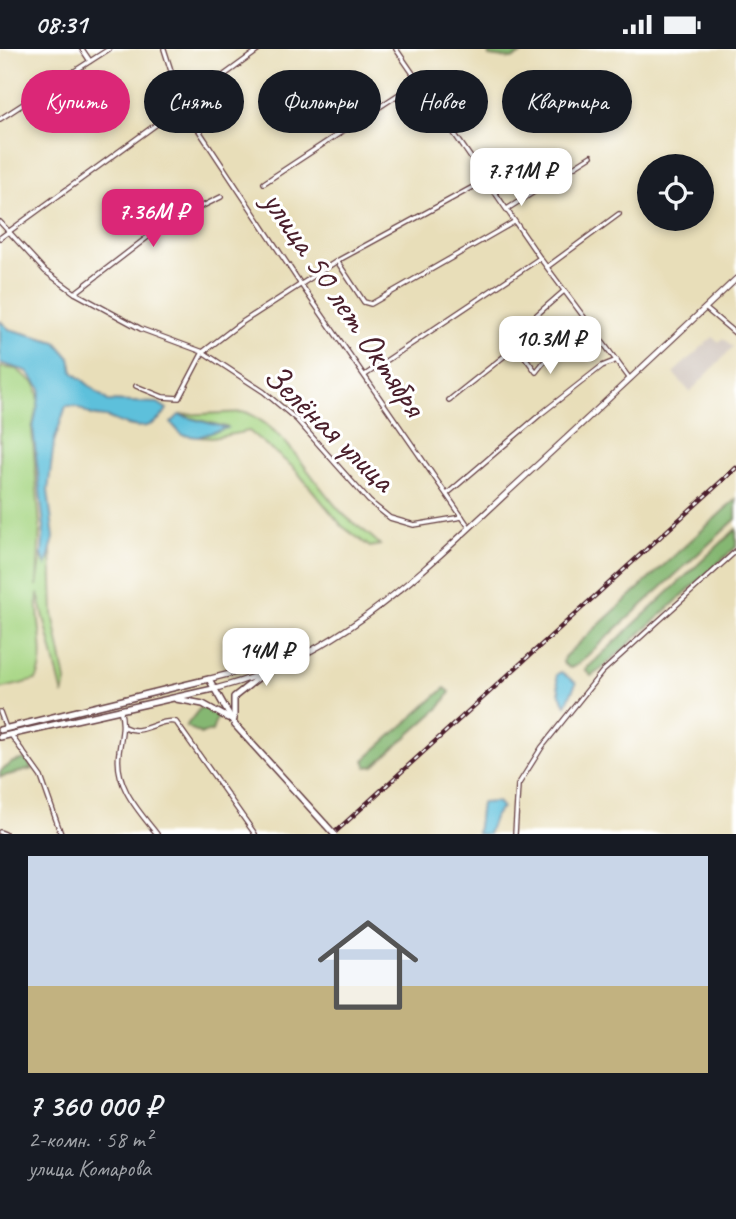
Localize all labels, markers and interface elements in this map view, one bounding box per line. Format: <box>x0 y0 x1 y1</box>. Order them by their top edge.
text: 08:31 <box>35 8 87 41</box>
chip: Купить <box>21 70 130 133</box>
chip: Снять <box>144 70 244 133</box>
chip: Фильтры <box>258 70 381 133</box>
chip: Новое <box>395 70 488 133</box>
chip: Квартира <box>502 70 632 133</box>
pin: 7.71M ₽ <box>456 149 586 208</box>
map controls <box>637 154 714 231</box>
button: locate <box>637 154 714 231</box>
text: 7.71M ₽ <box>486 156 556 185</box>
street label: улица 50 лет Октября <box>251 180 438 427</box>
pin: 7.36M ₽ <box>88 189 218 249</box>
text: 7.36M ₽ <box>118 197 188 226</box>
pin: 10.3M ₽ <box>485 317 615 376</box>
text: 10.3M ₽ <box>515 324 585 353</box>
street label: Зелёная улица <box>254 353 406 503</box>
pin: 14M ₽ <box>217 629 315 688</box>
text: 14M ₽ <box>239 636 293 665</box>
icon: home <box>305 902 431 1028</box>
text: 7 360 000 ₽ <box>28 1087 160 1125</box>
text: 2-комн. · 58 m² <box>28 1125 152 1154</box>
text: улица Комарова <box>28 1154 151 1183</box>

